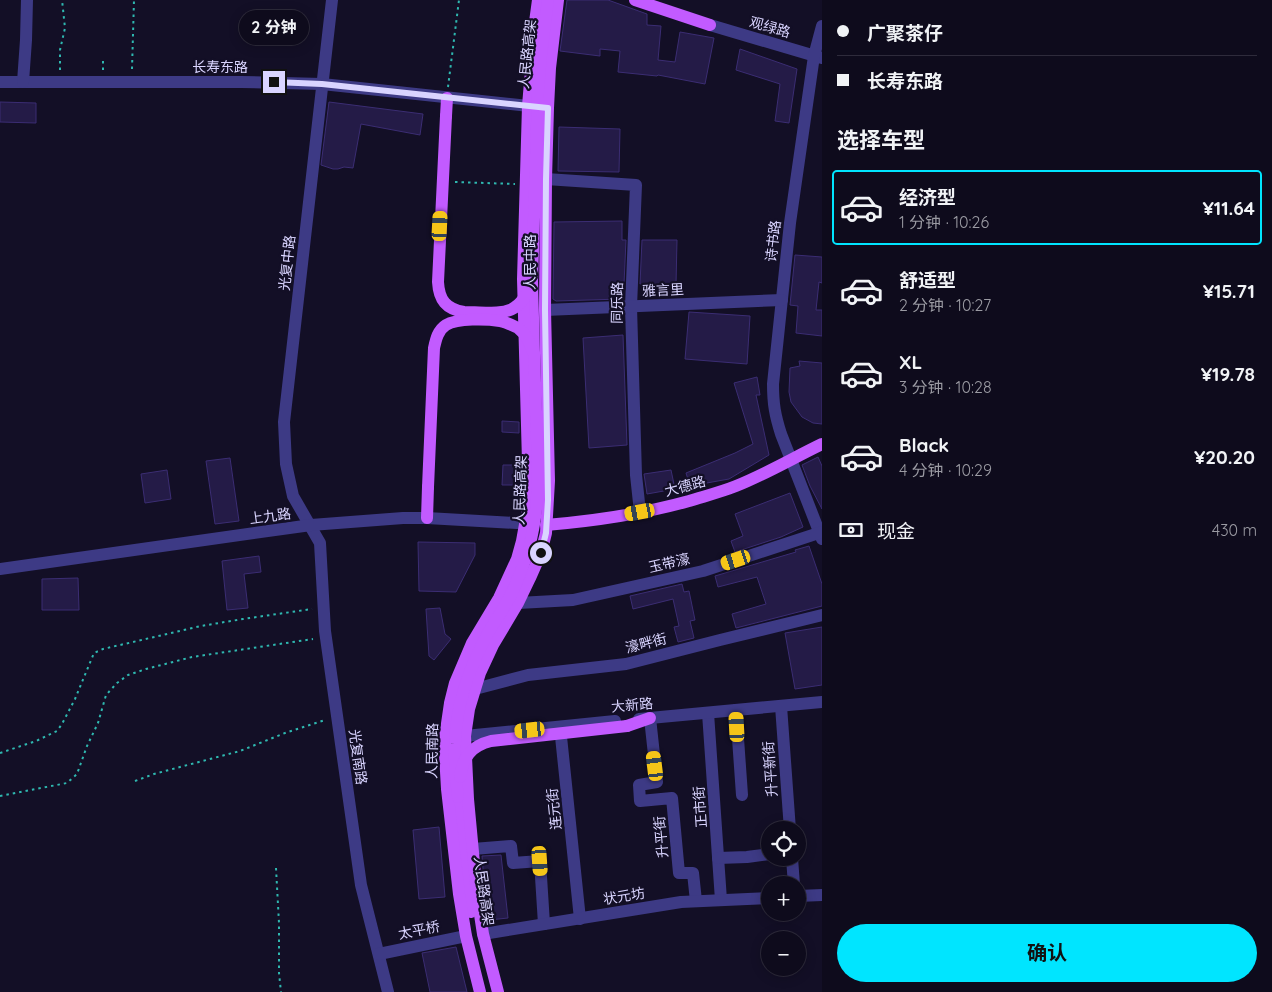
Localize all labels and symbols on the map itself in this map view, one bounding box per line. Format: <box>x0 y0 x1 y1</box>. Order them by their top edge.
callout: 2 分钟 <box>239 9 309 44</box>
street label: 观绿路 <box>747 13 793 41</box>
street label: 人民路高架 <box>514 18 540 90</box>
street label: 长寿东路 <box>192 58 248 76</box>
route end <box>263 71 285 93</box>
car <box>431 211 448 241</box>
street label: 诗书路 <box>762 219 784 263</box>
street label: 光复中路 <box>275 234 299 292</box>
street label: 人民中路 <box>521 234 539 290</box>
street label: 雅言里 <box>642 280 684 300</box>
street label: 同乐路 <box>608 282 626 324</box>
street label: 人民路高架 <box>510 455 530 525</box>
street label: 大德路 <box>662 472 708 500</box>
car <box>623 502 656 522</box>
street label: 上九路 <box>248 504 292 528</box>
route start <box>530 542 552 564</box>
car <box>719 548 752 572</box>
street label: 玉带濠 <box>647 550 691 576</box>
street label: 濠畔街 <box>623 629 669 657</box>
street label: 大新路 <box>610 694 654 716</box>
car <box>728 712 745 742</box>
car <box>514 721 545 739</box>
street label: 人民南路 <box>423 723 441 779</box>
street label: 光复南路 <box>345 728 371 786</box>
street label: 升平新街 <box>759 740 781 798</box>
car <box>645 750 664 782</box>
street label: 正市街 <box>690 785 710 829</box>
street label: 连元街 <box>543 787 565 831</box>
street label: 升平街 <box>650 815 672 859</box>
car <box>531 846 548 876</box>
street label: 人民路高架 <box>470 855 498 927</box>
street label: 状元坊 <box>602 884 646 908</box>
street label: 太平桥 <box>397 917 441 943</box>

